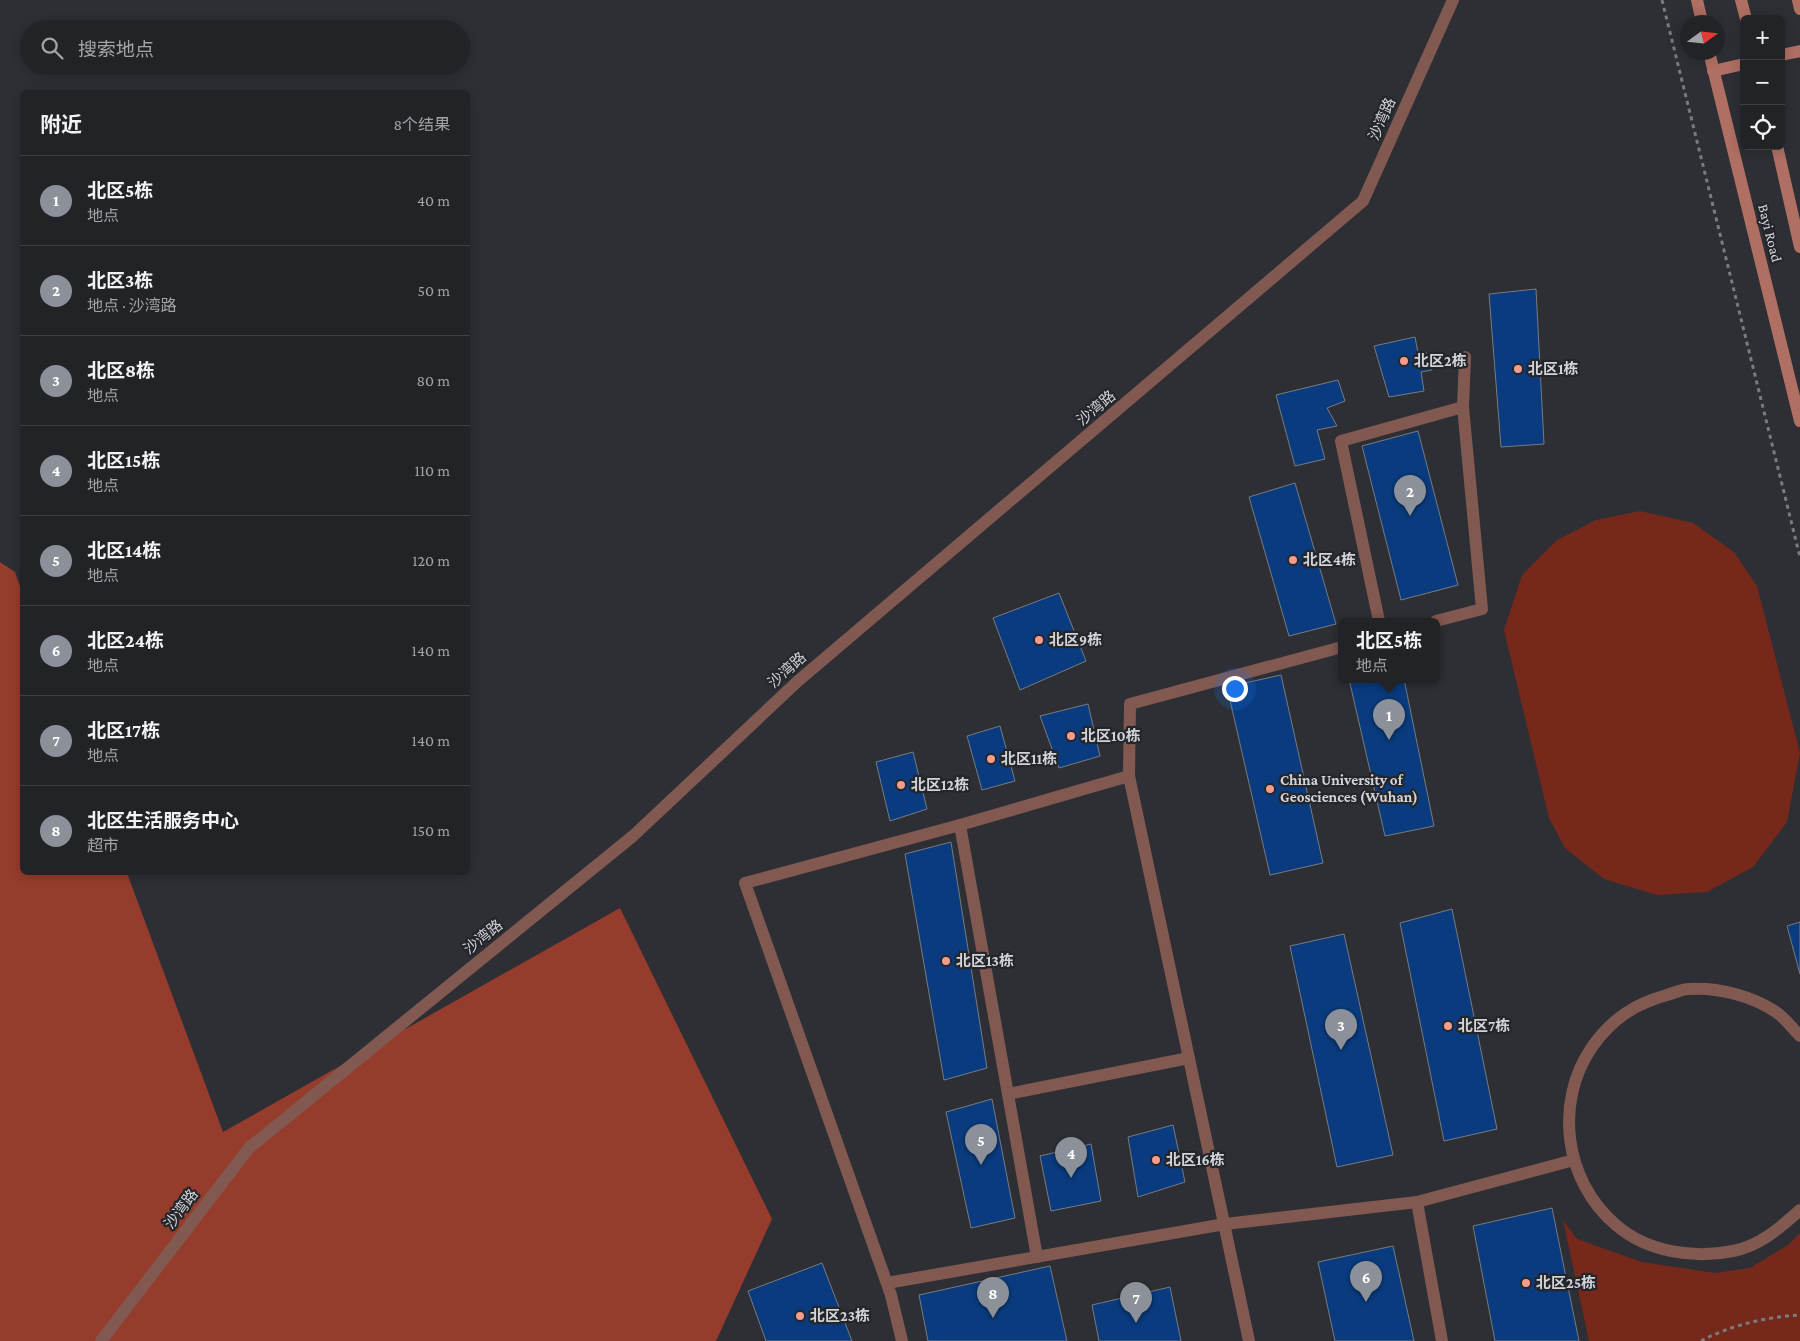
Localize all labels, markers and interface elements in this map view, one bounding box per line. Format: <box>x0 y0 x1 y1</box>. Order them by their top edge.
north arrow <box>1680 15 1725 60</box>
map controls <box>1740 15 1785 150</box>
button: + <box>1740 15 1785 60</box>
search box <box>20 20 470 75</box>
icon: search <box>38 34 66 62</box>
text: 搜索地点 <box>78 39 154 60</box>
button: − <box>1740 60 1785 105</box>
street label: 沙湾路 <box>1366 95 1398 143</box>
button: locate <box>1740 105 1785 150</box>
text: 附近 <box>40 113 82 137</box>
text: 8个结果 <box>393 116 450 133</box>
text: 北区5栋 <box>87 180 153 201</box>
text: 1 <box>53 192 59 209</box>
text: 40 m <box>417 192 450 209</box>
street label: Bayi Road <box>1754 202 1785 264</box>
text: 地点 <box>87 207 119 224</box>
text: 北区3栋 <box>87 270 153 291</box>
text: 2 <box>52 282 60 299</box>
text: 50 m <box>418 282 450 299</box>
text: 地点 · 沙湾路 <box>87 297 177 314</box>
place label: 北区2栋 <box>1414 352 1467 369</box>
marker: 北区2栋 <box>1398 355 1410 367</box>
text: 北区8栋 <box>87 360 155 381</box>
place label: 北区1栋 <box>1528 360 1579 377</box>
marker: 北区1栋 <box>1512 363 1524 375</box>
text: 3 <box>52 372 60 389</box>
text: 80 m <box>416 372 450 389</box>
text: 地点 <box>87 387 119 404</box>
street label: 沙湾路 <box>1074 387 1118 429</box>
text: 北区15栋 <box>87 450 160 471</box>
text: 4 <box>52 462 60 479</box>
text: 110 m <box>414 462 450 479</box>
pin: 2 <box>1394 475 1426 516</box>
text: 地点 <box>87 477 119 494</box>
text: 北区14栋 <box>87 540 161 561</box>
place label: 北区4栋 <box>1303 551 1356 568</box>
text: 5 <box>52 552 60 569</box>
text: 120 m <box>412 552 450 569</box>
marker: 北区4栋 <box>1287 554 1299 566</box>
text: 地点 <box>87 567 119 584</box>
popup <box>1338 618 1440 683</box>
text: 北区24栋 <box>87 630 164 651</box>
text: 北区5栋 <box>1356 630 1422 651</box>
place label: 北区9栋 <box>1049 631 1102 648</box>
marker: 北区9栋 <box>1033 634 1045 646</box>
text: 6 <box>52 642 60 659</box>
text: 140 m <box>412 642 450 659</box>
street label: 沙湾路 <box>765 649 809 691</box>
text: 地点 <box>87 657 119 674</box>
text: 地点 <box>1356 657 1388 674</box>
your location <box>1222 676 1248 702</box>
pin: 1 <box>1373 699 1405 740</box>
text: 北区17栋 <box>87 720 160 741</box>
place label: 北区10栋 <box>1081 727 1141 744</box>
marker: 北区10栋 <box>1065 730 1077 742</box>
text: 7 <box>52 732 60 749</box>
text: 140 m <box>412 732 450 749</box>
text: 地点 <box>87 747 119 764</box>
place label: 北区11栋 <box>1001 750 1057 767</box>
marker: 北区11栋 <box>985 753 997 765</box>
place label: China University of Geosciences (Wuhan) <box>1280 772 1418 806</box>
place label: 北区12栋 <box>911 776 969 793</box>
marker: 北区12栋 <box>895 779 907 791</box>
marker: China University of Geosciences (Wuhan) <box>1264 783 1276 795</box>
text: 北区生活服务中心 <box>87 810 239 831</box>
text: 8 <box>51 822 61 839</box>
text: 150 m <box>412 822 450 839</box>
text: 超市 <box>87 837 119 854</box>
street label: 沙湾路 <box>460 917 506 957</box>
place label: 北区13栋 <box>956 952 1014 969</box>
marker: 北区13栋 <box>940 955 952 967</box>
pin: 3 <box>1325 1009 1357 1050</box>
place label: 北区7栋 <box>1458 1017 1510 1034</box>
marker: 北区7栋 <box>1442 1020 1454 1032</box>
pin: 5 <box>965 1124 997 1165</box>
pin: 4 <box>1055 1137 1087 1178</box>
place label: 北区16栋 <box>1166 1151 1225 1168</box>
marker: 北区16栋 <box>1150 1154 1162 1166</box>
street label: 沙湾路 <box>161 1186 201 1232</box>
pin: 6 <box>1350 1261 1382 1302</box>
place label: 北区25栋 <box>1536 1274 1596 1291</box>
pin: 8 <box>977 1277 1009 1318</box>
marker: 北区25栋 <box>1520 1277 1532 1289</box>
pin: 7 <box>1120 1282 1152 1323</box>
place label: 北区23栋 <box>810 1307 870 1324</box>
marker: 北区23栋 <box>794 1310 806 1322</box>

